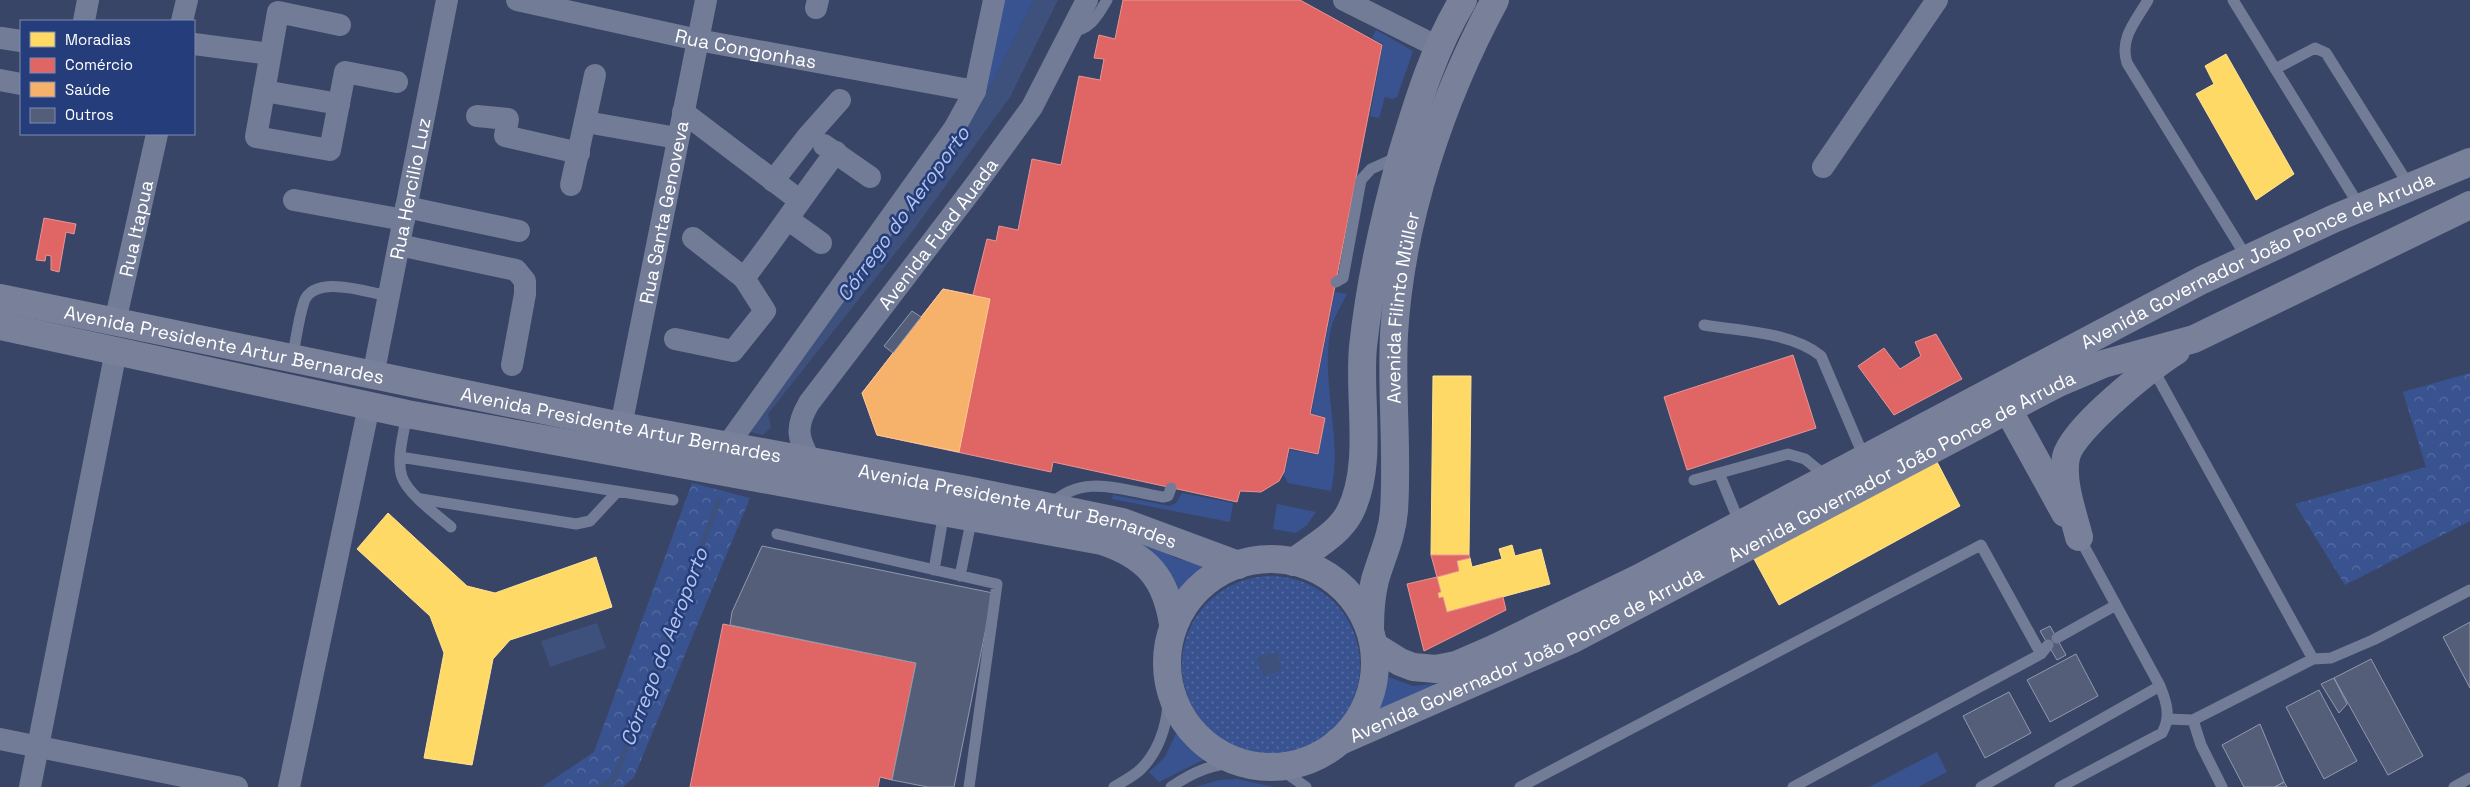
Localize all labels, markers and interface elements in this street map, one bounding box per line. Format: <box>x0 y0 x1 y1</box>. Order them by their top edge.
legend <box>20 20 195 135</box>
street label: Rua Congonhas <box>673 23 818 75</box>
text: Moradias <box>65 30 131 49</box>
text: Comércio <box>65 55 133 74</box>
text: Saúde <box>65 80 110 99</box>
text: Outros <box>65 105 114 124</box>
street label: Rua Hercilio Luz <box>384 116 437 262</box>
street label: Rua Santa Genoveva <box>634 118 695 306</box>
water label: Córrego do Aeroporto <box>831 121 976 307</box>
street label: Avenida Fuad Auada <box>873 153 1004 315</box>
street label: Avenida Governador João Ponce de Arruda <box>2076 166 2438 355</box>
street label: Rua Itapua <box>113 178 159 279</box>
street label: Avenida Filinto Müller <box>1381 209 1425 404</box>
street label: Avenida Presidente Artur Bernardes <box>62 300 386 390</box>
street label: Avenida Governador João Ponce de Arruda <box>1724 365 2079 568</box>
street label: Avenida Presidente Artur Bernardes <box>459 381 783 468</box>
street label: Avenida Presidente Artur Bernardes <box>857 458 1180 554</box>
water label: Córrego do Aeroporto <box>614 544 714 750</box>
street label: Avenida Governador João Ponce de Arruda <box>1346 560 1708 748</box>

